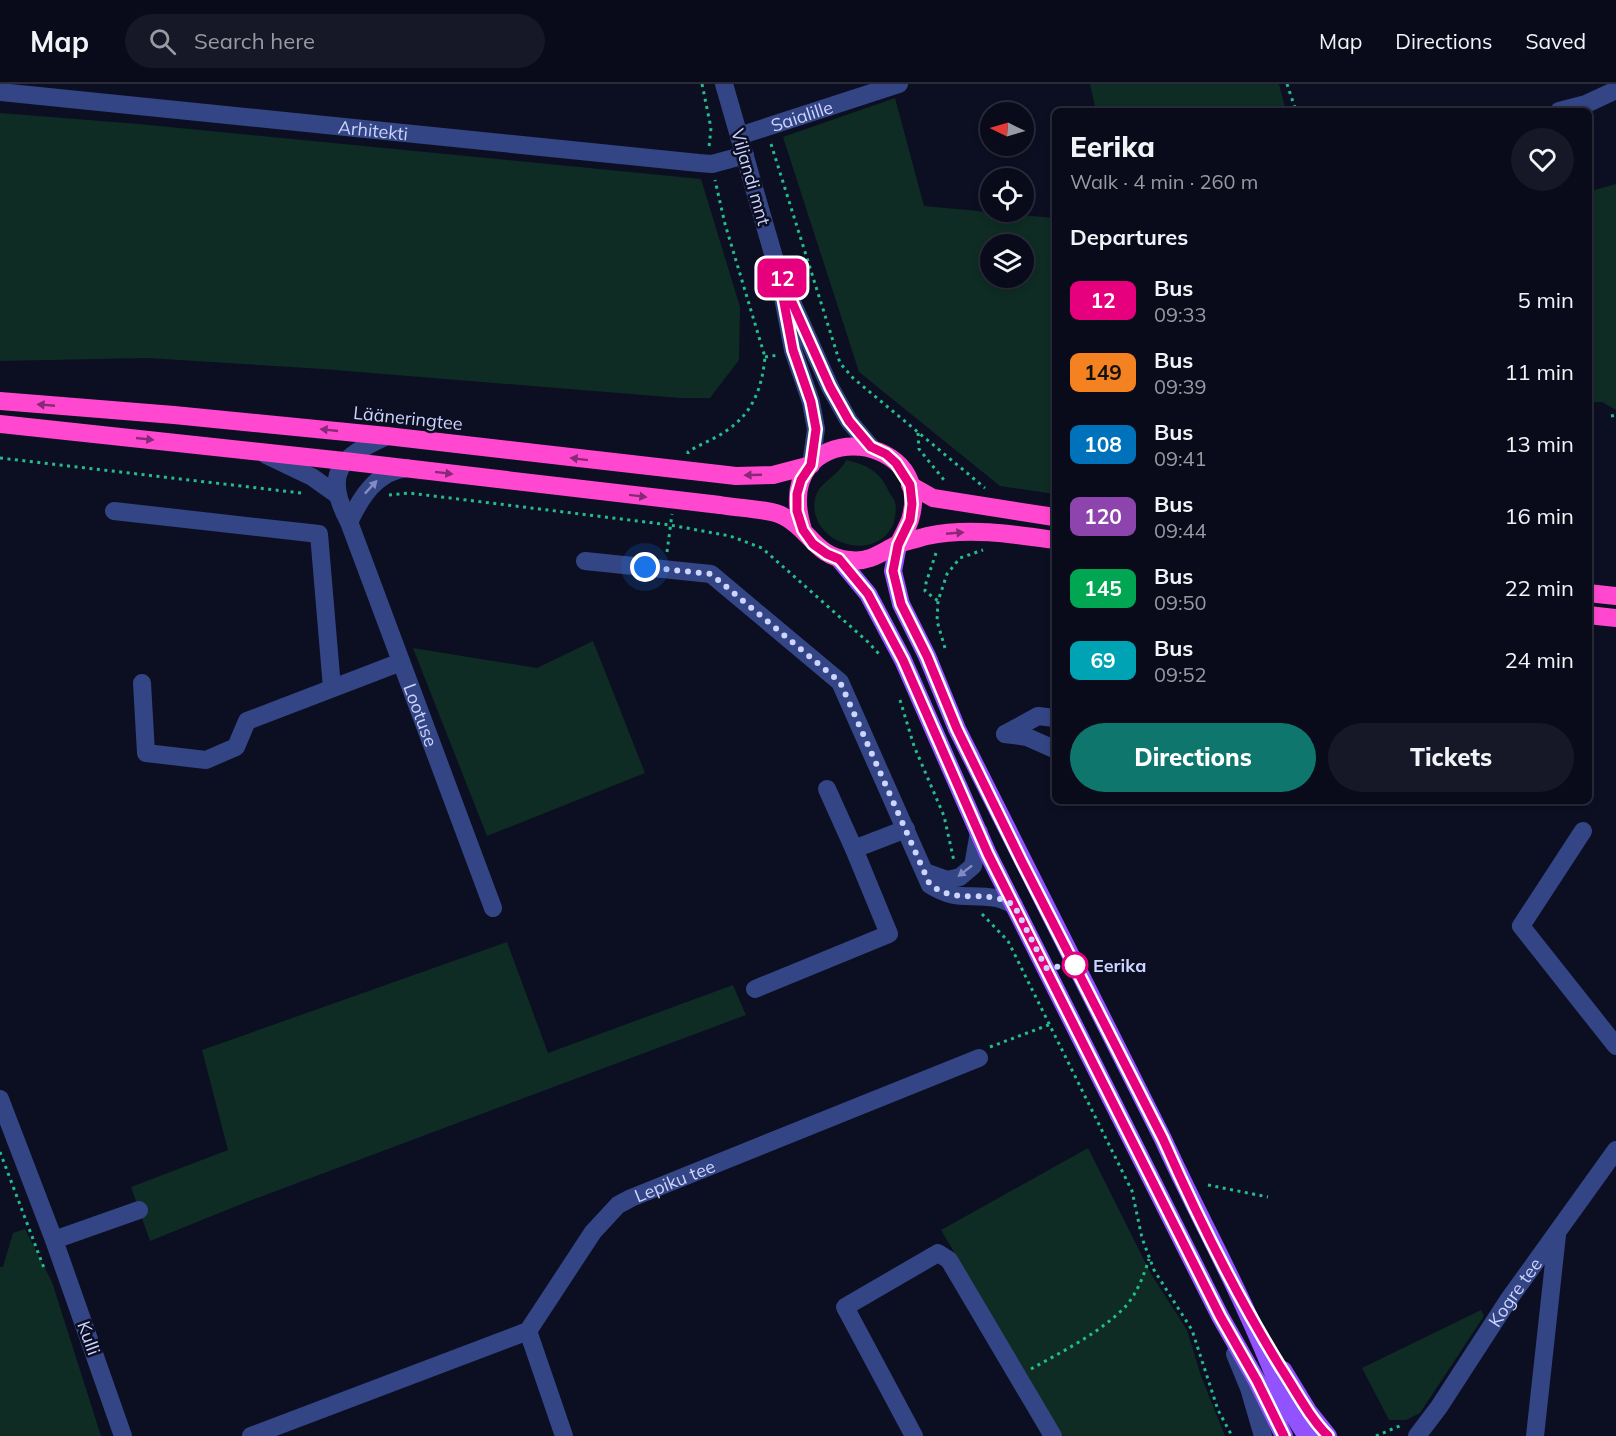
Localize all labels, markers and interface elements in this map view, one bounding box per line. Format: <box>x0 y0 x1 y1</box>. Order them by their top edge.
search box <box>125 14 545 68</box>
text: Map <box>30 24 89 59</box>
icon: search <box>146 25 179 58</box>
text: Search here <box>194 27 315 55</box>
text: Map <box>1319 28 1362 54</box>
text: Directions <box>1395 28 1492 54</box>
text: Saved <box>1525 28 1586 54</box>
street label: Saialille <box>768 95 836 136</box>
north arrow <box>980 102 1034 156</box>
map controls <box>980 102 1034 288</box>
street label: Arhitekti <box>337 115 409 145</box>
street label: Viljandi mnt <box>726 126 776 228</box>
button: heart <box>1511 128 1574 191</box>
text: Eerika <box>1070 129 1155 164</box>
button: locate <box>980 168 1034 222</box>
text: Walk · 4 min · 260 m <box>1070 169 1258 194</box>
text: Departures <box>1070 223 1188 251</box>
button: layers <box>980 234 1034 288</box>
line badge: 12 <box>755 258 809 298</box>
text: 12 <box>769 265 795 291</box>
text: Bus <box>1154 274 1193 302</box>
text: 5 min <box>1518 286 1574 314</box>
text: 12 <box>1090 287 1116 313</box>
text: 09:33 <box>1154 302 1207 327</box>
text: Bus <box>1154 346 1193 374</box>
text: 11 min <box>1504 358 1574 386</box>
text: 149 <box>1084 359 1122 385</box>
text: 09:39 <box>1154 374 1207 399</box>
one-way arrow <box>36 400 55 410</box>
street label: Lääneringtee <box>352 401 464 435</box>
text: Bus <box>1154 418 1193 446</box>
one-way arrow <box>319 426 338 435</box>
text: 13 min <box>1504 430 1574 458</box>
text: 108 <box>1084 431 1122 457</box>
one-way arrow <box>136 434 155 444</box>
text: 09:41 <box>1154 446 1207 471</box>
one-way arrow <box>570 454 589 464</box>
one-way arrow <box>435 468 454 477</box>
one-way arrow <box>744 471 763 480</box>
one-way arrow <box>364 480 378 495</box>
text: Bus <box>1154 490 1193 518</box>
one-way arrow <box>628 491 647 500</box>
text: 16 min <box>1504 502 1574 530</box>
text: 120 <box>1084 503 1122 529</box>
text: 09:44 <box>1154 518 1207 543</box>
one-way arrow <box>945 528 964 538</box>
your location <box>630 552 660 582</box>
text: Bus <box>1154 562 1193 590</box>
text: 22 min <box>1504 574 1574 602</box>
text: 145 <box>1084 575 1122 601</box>
text: 09:50 <box>1154 590 1207 615</box>
text: Bus <box>1154 634 1193 662</box>
text: 24 min <box>1504 646 1574 674</box>
text: 69 <box>1090 647 1116 673</box>
text: 09:52 <box>1154 662 1207 687</box>
street label: Lootuse <box>399 680 443 750</box>
button: Directions <box>1070 723 1316 792</box>
button: Tickets <box>1328 723 1574 792</box>
one-way arrow <box>957 865 973 878</box>
marker: Eerika <box>1062 952 1088 978</box>
place label: Eerika <box>1093 954 1146 977</box>
street label: Lepiku tee <box>631 1154 718 1207</box>
street label: Kogre tee <box>1483 1253 1547 1331</box>
street label: Kulli <box>72 1318 106 1358</box>

